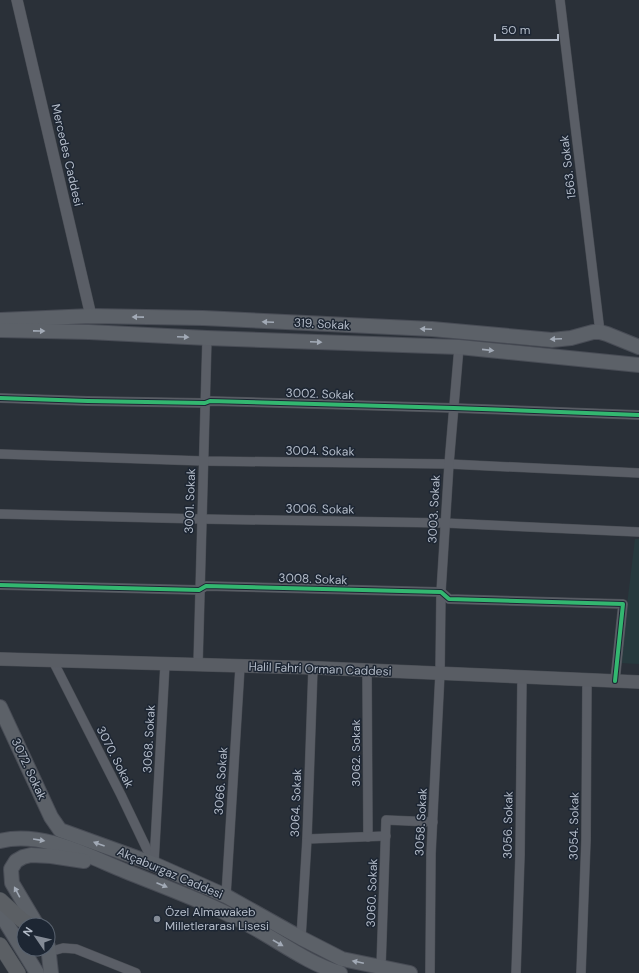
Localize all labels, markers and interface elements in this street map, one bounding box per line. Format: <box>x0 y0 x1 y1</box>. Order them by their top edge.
scale bar <box>495 16 558 42</box>
text: 50 m <box>501 22 530 38</box>
street label: Mercedes Caddesi <box>47 102 87 208</box>
street label: 1563. Sokak <box>556 134 580 200</box>
one-way arrow <box>131 314 144 320</box>
street label: 319. Sokak <box>294 315 350 333</box>
one-way arrow <box>262 318 274 325</box>
one-way arrow <box>420 325 432 332</box>
one-way arrow <box>33 328 46 334</box>
one-way arrow <box>177 334 190 340</box>
one-way arrow <box>550 336 562 343</box>
one-way arrow <box>310 339 323 345</box>
one-way arrow <box>482 347 494 353</box>
street label: 3002. Sokak <box>285 385 355 403</box>
street label: 3004. Sokak <box>285 442 355 460</box>
street label: 3001. Sokak <box>181 468 199 534</box>
street label: 3003. Sokak <box>424 474 444 544</box>
street label: 3006. Sokak <box>285 500 355 518</box>
street label: 3008. Sokak <box>278 570 348 588</box>
street label: Halil Fahri Orman Caddesi <box>248 659 392 679</box>
street label: 3068. Sokak <box>139 704 159 774</box>
street label: 3062. Sokak <box>348 719 364 787</box>
street label: 3070. Sokak <box>93 723 137 791</box>
street label: 3072. Sokak <box>8 736 50 802</box>
street label: 3066. Sokak <box>211 746 231 816</box>
street label: 3064. Sokak <box>287 769 305 837</box>
street label: 3058. Sokak <box>411 788 431 856</box>
street label: 3056. Sokak <box>499 791 517 859</box>
street label: 3054. Sokak <box>565 792 583 860</box>
one-way arrow <box>33 838 45 844</box>
one-way arrow <box>93 841 105 847</box>
street label: Akçaburgaz Caddesi <box>115 843 225 903</box>
street label: 3060. Sokak <box>363 858 381 928</box>
one-way arrow <box>156 882 167 888</box>
one-way arrow <box>13 886 20 897</box>
place label: Özel Almawakeb Milletlerarası Lisesi <box>165 904 269 934</box>
marker: Özel Almawakeb Milletlerarası Lisesi <box>152 914 162 924</box>
north arrow <box>16 917 56 957</box>
text: N <box>20 924 36 939</box>
one-way arrow <box>272 939 284 946</box>
one-way arrow <box>352 959 365 965</box>

